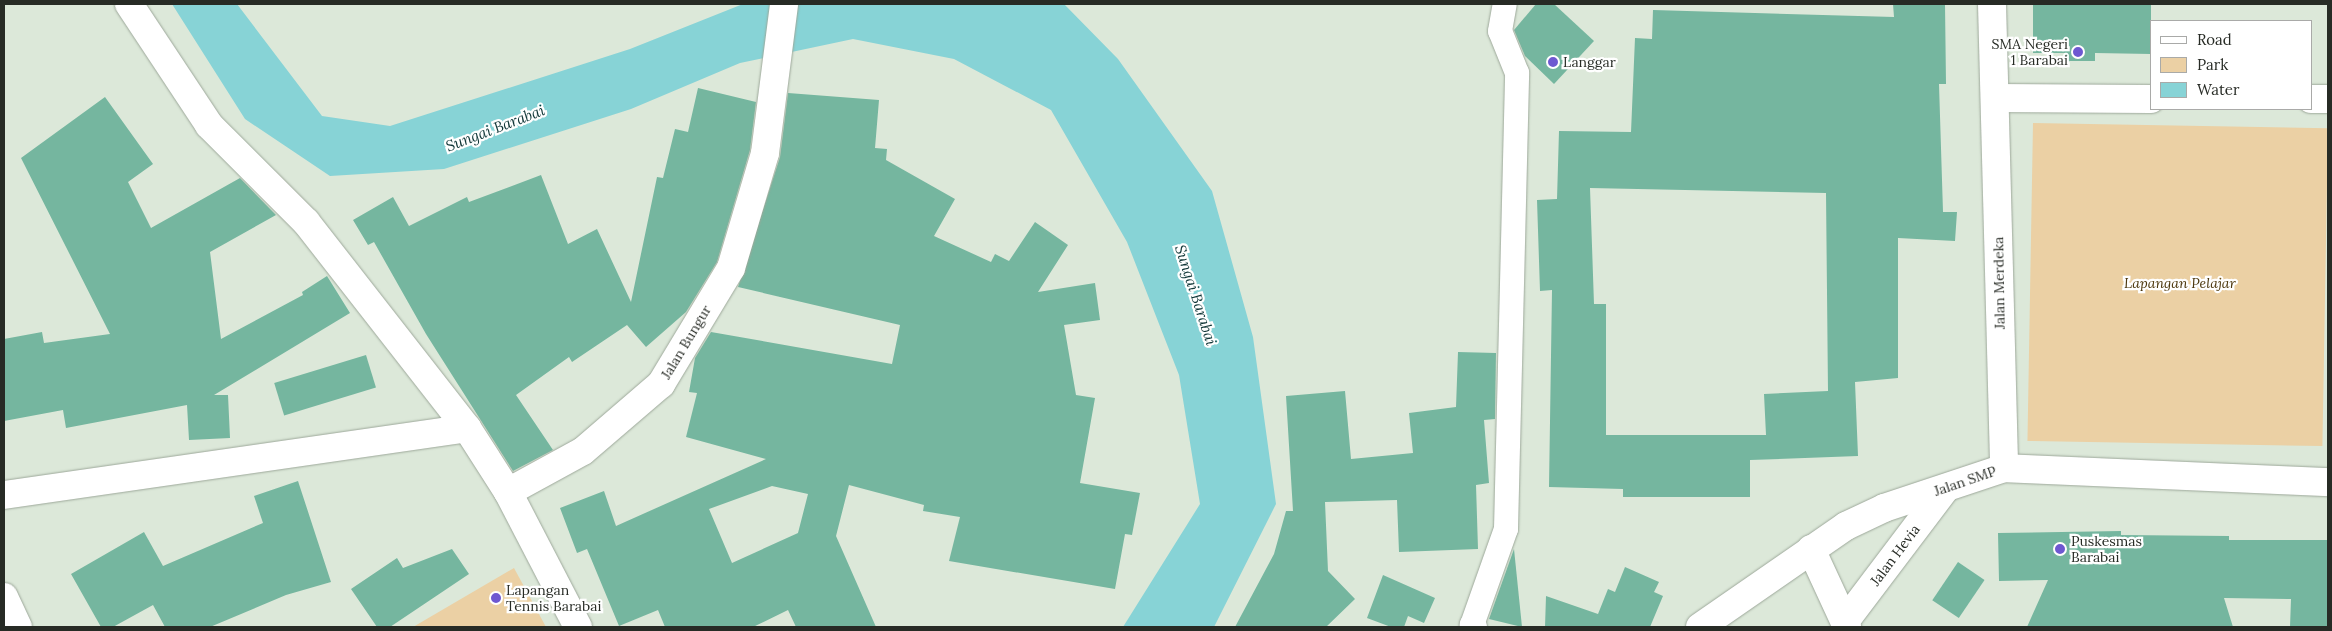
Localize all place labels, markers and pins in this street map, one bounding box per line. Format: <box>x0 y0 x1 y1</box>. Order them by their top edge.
place label: SMA Negeri 1 Barabai <box>1991 36 2068 68</box>
marker: SMA Negeri 1 Barabai <box>2072 46 2084 58</box>
place label: Langgar <box>1563 54 1616 70</box>
marker: Langgar <box>1547 56 1559 68</box>
place label: Puskesmas Barabai <box>2071 533 2142 566</box>
marker: Puskesmas Barabai <box>2053 542 2067 556</box>
place label: Lapangan Tennis Barabai <box>506 582 601 614</box>
marker: Lapangan Tennis Barabai <box>490 592 502 604</box>

